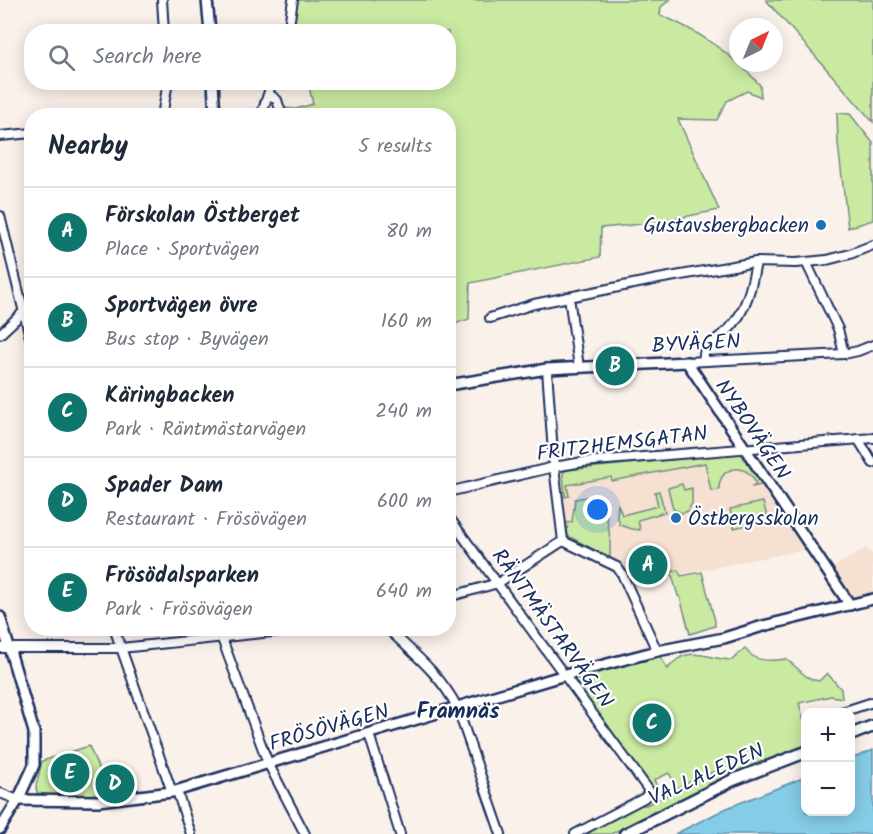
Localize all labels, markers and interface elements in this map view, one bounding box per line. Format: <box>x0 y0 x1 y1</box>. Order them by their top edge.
north arrow <box>729 18 783 72</box>
search box <box>24 24 456 90</box>
text: Search here <box>93 40 201 75</box>
icon: search <box>45 41 78 74</box>
text: Nearby <box>48 126 128 168</box>
text: 5 results <box>358 131 432 163</box>
text: Förskolan Östberget <box>105 199 300 234</box>
place label: Gustavsbergbacken <box>643 210 809 243</box>
text: A <box>61 216 74 248</box>
text: 80 m <box>386 216 432 248</box>
marker: Gustavsbergbacken <box>814 218 828 232</box>
text: Place · Sportvägen <box>105 234 259 266</box>
text: Sportvägen övre <box>105 289 257 324</box>
text: B <box>61 306 74 338</box>
text: 160 m <box>381 306 432 338</box>
text: Bus stop · Byvägen <box>105 324 269 356</box>
street label: BYVÄGEN <box>651 326 741 363</box>
pin: B <box>596 344 634 388</box>
street label: NYBOVÄGEN <box>706 373 798 487</box>
text: Käringbacken <box>105 379 234 414</box>
text: C <box>61 396 74 428</box>
text: 240 m <box>375 396 432 428</box>
text: Park · Räntmästarvägen <box>105 414 306 446</box>
street label: FRITZHEMSGATAN <box>535 418 710 471</box>
text: Spader Dam <box>105 469 223 504</box>
text: D <box>61 486 74 518</box>
text: 600 m <box>377 486 432 518</box>
your location <box>583 495 612 524</box>
place label: Östbergsskolan <box>688 503 819 536</box>
text: Restaurant · Frösövägen <box>105 504 307 536</box>
marker: Östbergsskolan <box>669 511 683 525</box>
street label: RÄNTMÄSTARVÄGEN <box>482 542 621 716</box>
pin: A <box>628 542 668 588</box>
text: Frösödalsparken <box>105 559 259 594</box>
text: E <box>62 576 73 608</box>
text: 640 m <box>376 576 432 608</box>
text: Park · Frösövägen <box>105 594 253 626</box>
district label: Framnäs <box>417 695 500 730</box>
street label: FRÖSÖVÄGEN <box>266 696 393 761</box>
pin: C <box>632 700 672 746</box>
map controls <box>801 708 855 816</box>
button: + <box>801 708 855 762</box>
street label: VALLALEDEN <box>644 735 770 816</box>
pin: E <box>50 750 90 796</box>
pin: D <box>96 762 134 806</box>
button: − <box>801 762 855 816</box>

